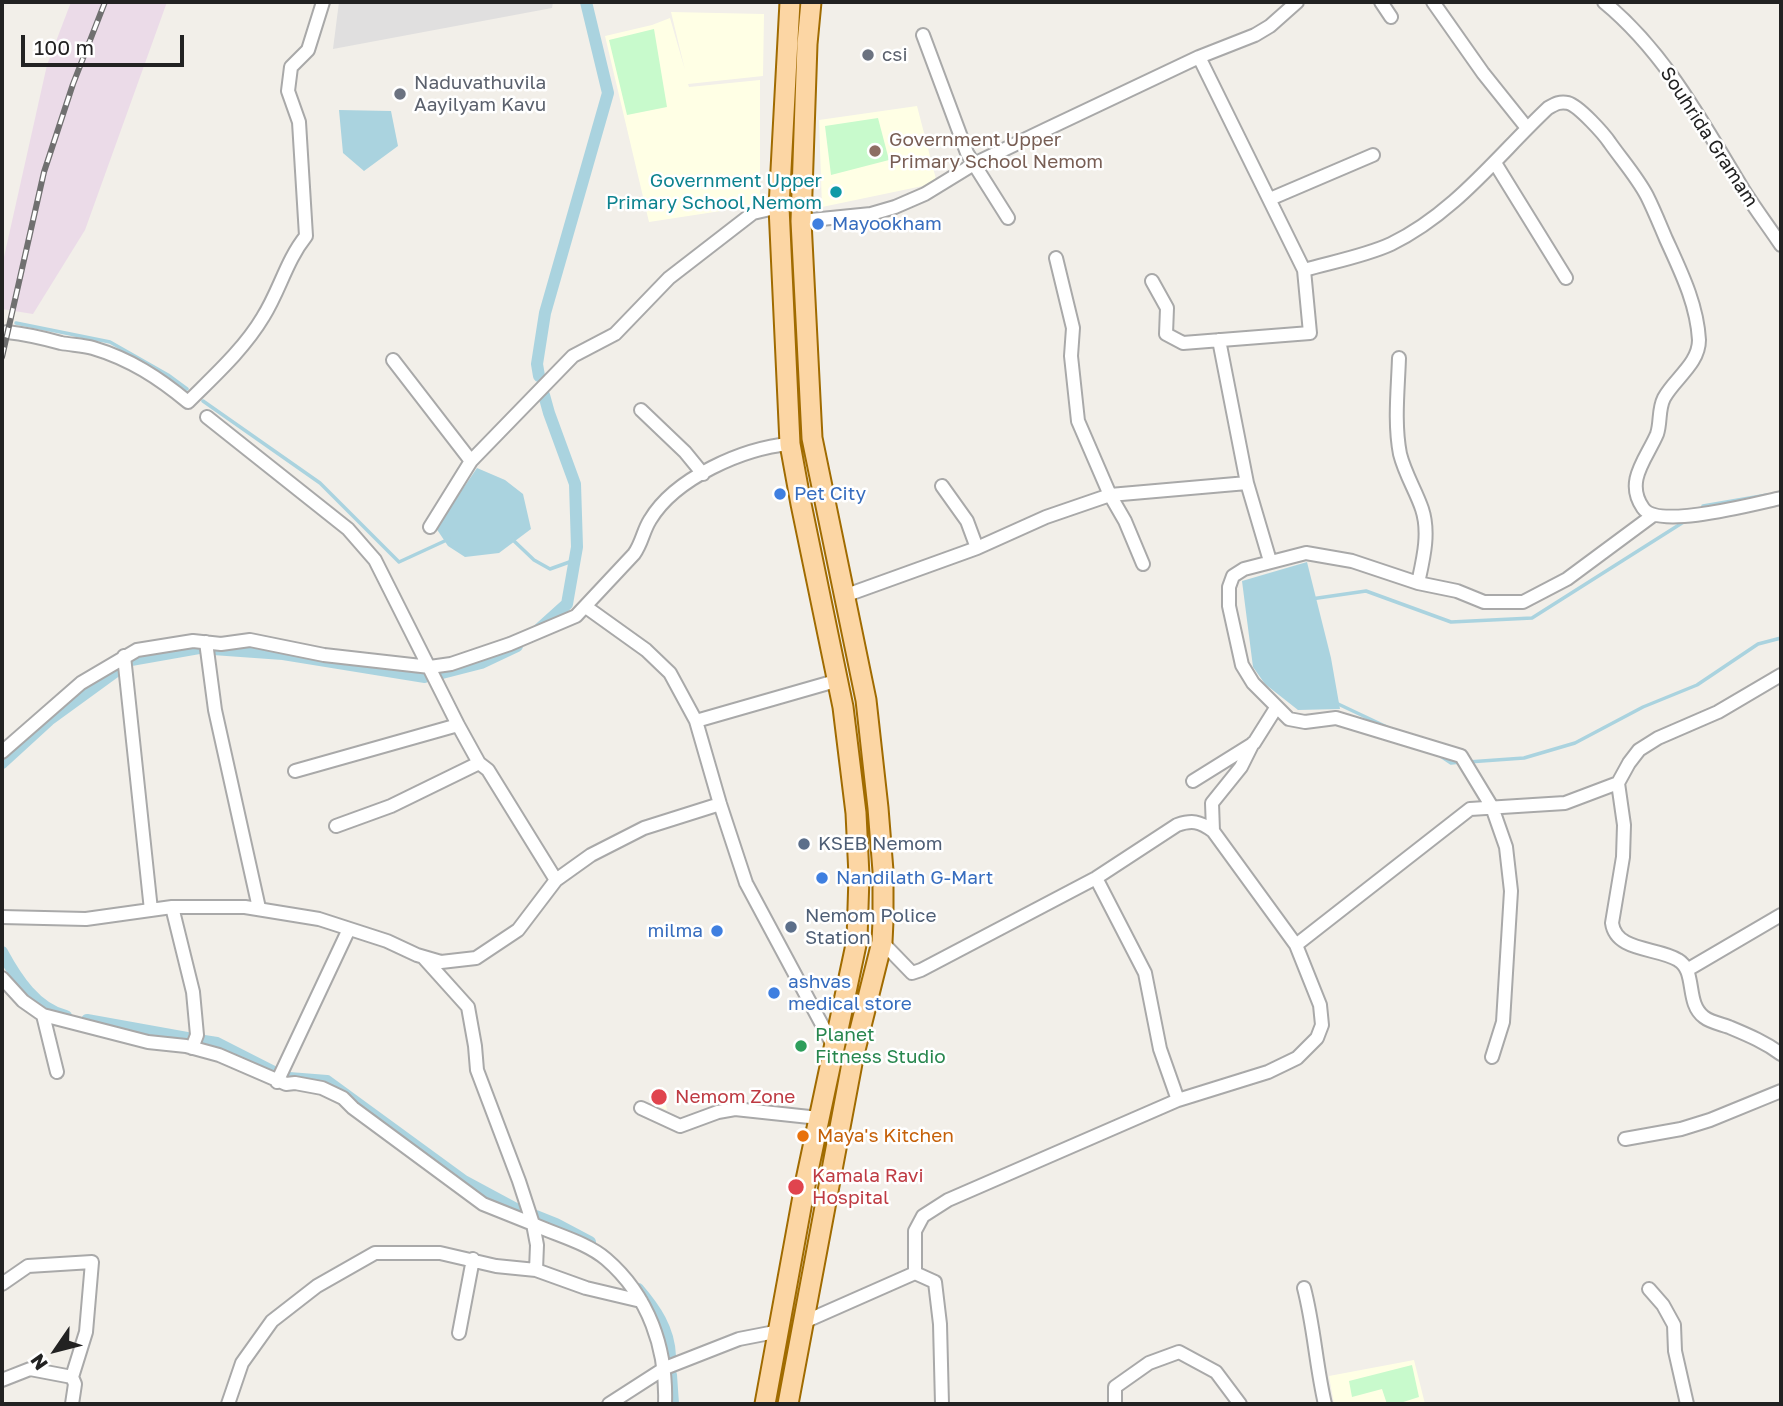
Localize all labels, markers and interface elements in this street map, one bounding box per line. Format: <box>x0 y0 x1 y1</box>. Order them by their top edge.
scale bar <box>24 21 187 65</box>
text: 100 m <box>34 34 94 60</box>
place label: csi <box>882 44 908 66</box>
marker: csi <box>860 47 876 63</box>
street label: Souhrida Gramam <box>1655 63 1763 211</box>
place label: Naduvathuvila Aayilyam Kavu <box>414 72 546 116</box>
marker: Naduvathuvila Aayilyam Kavu <box>392 86 408 102</box>
place label: Government Upper Primary School Nemom <box>889 129 1103 173</box>
marker: Government Upper Primary School Nemom <box>867 143 883 159</box>
place label: Government Upper Primary School,Nemom <box>606 170 822 214</box>
marker: Government Upper Primary School,Nemom <box>828 184 844 200</box>
place label: Mayookham <box>832 213 942 235</box>
marker: Mayookham <box>810 216 826 232</box>
place label: Pet City <box>794 483 866 505</box>
marker: Pet City <box>772 486 788 502</box>
place label: KSEB Nemom <box>818 833 942 855</box>
marker: KSEB Nemom <box>796 836 812 852</box>
place label: Nandilath G-Mart <box>836 867 993 889</box>
marker: Nandilath G-Mart <box>814 870 830 886</box>
place label: Nemom Police Station <box>805 905 936 949</box>
marker: Nemom Police Station <box>783 919 799 935</box>
place label: milma <box>647 920 703 942</box>
marker: milma <box>709 923 725 939</box>
place label: ashvas medical store <box>788 971 912 1015</box>
marker: ashvas medical store <box>766 985 782 1001</box>
place label: Planet Fitness Studio <box>815 1024 946 1068</box>
marker: Planet Fitness Studio <box>793 1038 809 1054</box>
place label: Nemom Zone <box>675 1086 795 1108</box>
marker: Nemom Zone <box>649 1087 669 1107</box>
place label: Maya's Kitchen <box>817 1125 954 1147</box>
marker: Maya's Kitchen <box>795 1128 811 1144</box>
place label: Kamala Ravi Hospital <box>812 1165 924 1209</box>
marker: Kamala Ravi Hospital <box>786 1177 806 1197</box>
north arrow <box>21 1315 91 1385</box>
text: N <box>25 1350 52 1375</box>

